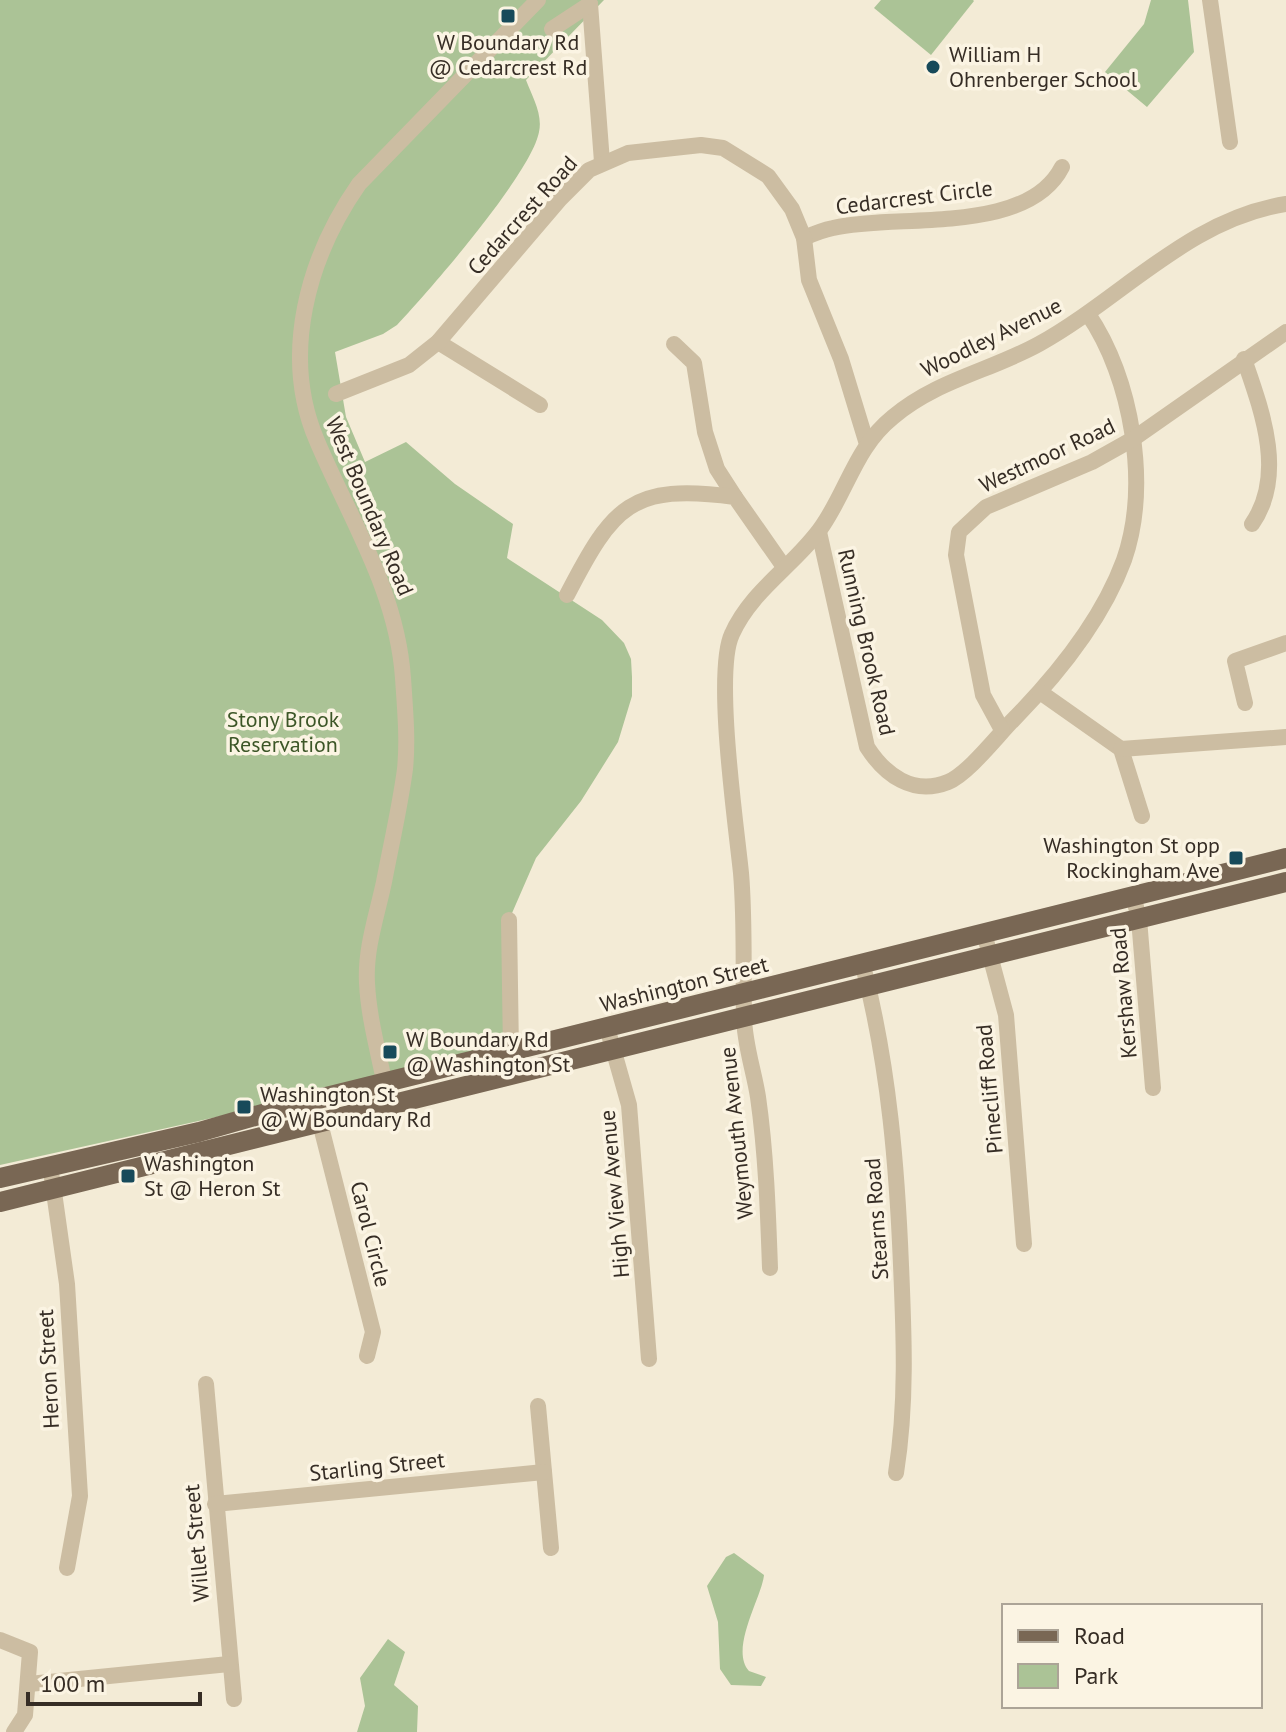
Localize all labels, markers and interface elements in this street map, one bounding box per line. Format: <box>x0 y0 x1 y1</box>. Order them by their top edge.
marker: W Boundary Rd @ Cedarcrest Rd <box>499 7 517 25</box>
place label: W Boundary Rd @ Cedarcrest Rd <box>429 28 587 81</box>
place label: William H Ohrenberger School <box>949 40 1138 93</box>
marker: William H Ohrenberger School <box>924 58 942 76</box>
street label: Cedarcrest Road <box>461 150 583 280</box>
street label: Cedarcrest Circle <box>834 173 994 221</box>
street label: Woodley Avenue <box>916 291 1066 383</box>
street label: Westmoor Road <box>975 411 1119 499</box>
street label: West Boundary Road <box>320 412 420 600</box>
street label: Running Brook Road <box>832 546 902 738</box>
park label: Stony Brook Reservation <box>227 705 340 758</box>
place label: Washington St opp Rockingham Ave <box>1043 831 1220 884</box>
marker: Washington St opp Rockingham Ave <box>1227 849 1245 867</box>
street label: Kershaw Road <box>1103 926 1143 1060</box>
street label: Washington Street <box>597 949 772 1018</box>
street label: Pinecliff Road <box>969 1023 1009 1155</box>
place label: W Boundary Rd @ Washington St <box>406 1025 571 1078</box>
marker: W Boundary Rd @ Washington St <box>381 1043 399 1061</box>
street label: Weymouth Avenue <box>713 1045 759 1221</box>
place label: Washington St @ W Boundary Rd <box>260 1080 431 1133</box>
marker: Washington St @ W Boundary Rd <box>235 1098 253 1116</box>
street label: High View Avenue <box>593 1109 635 1279</box>
place label: Washington St @ Heron St <box>144 1149 281 1202</box>
street label: Stearns Road <box>858 1157 894 1281</box>
marker: Washington St @ Heron St <box>119 1167 137 1185</box>
street label: Carol Circle <box>344 1178 398 1290</box>
street label: Heron Street <box>31 1308 65 1429</box>
street label: Starling Street <box>308 1445 447 1487</box>
street label: Willet Street <box>177 1483 215 1603</box>
legend <box>1002 1604 1262 1708</box>
text: Road <box>1074 1620 1125 1651</box>
scale bar <box>28 1656 200 1706</box>
text: Park <box>1074 1660 1119 1691</box>
text: 100 m <box>40 1668 105 1699</box>

